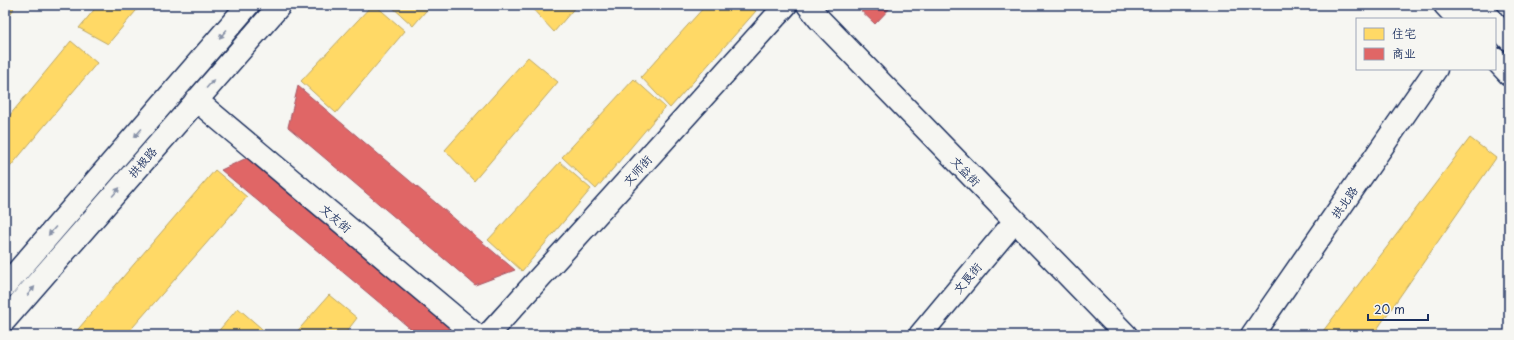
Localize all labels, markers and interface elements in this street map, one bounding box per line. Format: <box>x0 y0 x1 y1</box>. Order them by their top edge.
legend <box>1356 18 1496 70</box>
text: 住宅 <box>1392 24 1416 42</box>
one-way arrow <box>218 29 227 40</box>
text: 商业 <box>1392 44 1416 62</box>
one-way arrow <box>205 79 214 88</box>
one-way arrow <box>133 127 142 138</box>
street label: 拱极路 <box>123 143 161 181</box>
street label: 文师街 <box>618 151 656 189</box>
street label: 文益街 <box>947 152 985 190</box>
street label: 拱北路 <box>1326 182 1362 222</box>
one-way arrow <box>111 187 120 198</box>
street label: 文友街 <box>316 200 356 236</box>
one-way arrow <box>48 226 57 236</box>
street label: 文良街 <box>949 258 985 298</box>
one-way arrow <box>26 285 35 296</box>
scale bar <box>1368 296 1428 322</box>
text: 20 m <box>1374 300 1405 318</box>

